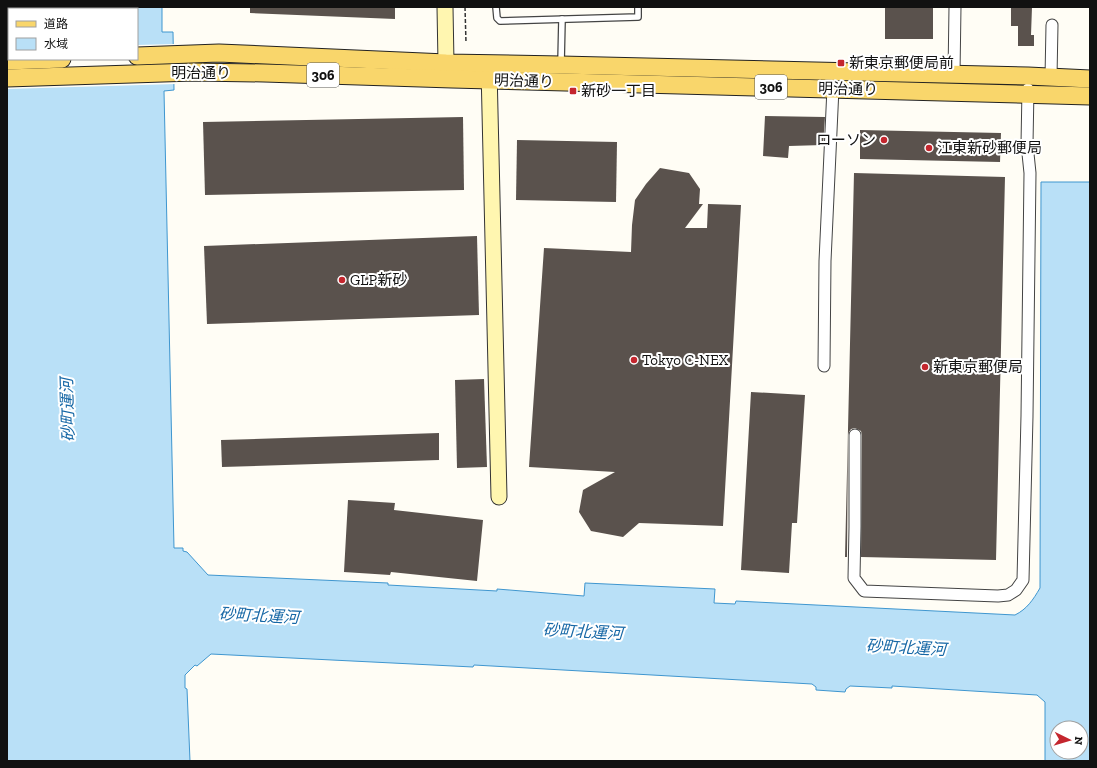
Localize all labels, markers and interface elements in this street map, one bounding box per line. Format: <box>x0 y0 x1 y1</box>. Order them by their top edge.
legend <box>8 8 138 60</box>
text: 道路 <box>44 17 68 31</box>
text: 水域 <box>44 37 68 51</box>
place label: 新東京郵便局前 <box>849 54 954 72</box>
marker: 新東京郵便局前 <box>836 58 846 68</box>
road number: 306 <box>307 63 339 87</box>
street label: 明治通り <box>171 64 231 82</box>
street label: 明治通り <box>494 71 554 91</box>
road number: 306 <box>755 75 787 99</box>
street label: 明治通り <box>818 79 878 99</box>
place label: 新砂一丁目 <box>581 82 656 100</box>
marker: 新砂一丁目 <box>568 86 578 96</box>
place label: ローソン <box>816 131 876 149</box>
marker: ローソン <box>879 135 889 145</box>
place label: 江東新砂郵便局 <box>937 139 1042 157</box>
marker: 江東新砂郵便局 <box>924 143 934 153</box>
place label: GLP新砂 <box>350 271 407 289</box>
marker: GLP新砂 <box>337 275 347 285</box>
place label: Tokyo C-NEX <box>642 351 729 369</box>
marker: Tokyo C-NEX <box>629 355 639 365</box>
place label: 新東京郵便局 <box>933 358 1023 376</box>
marker: 新東京郵便局 <box>920 362 930 372</box>
water label: 砂町運河 <box>57 375 78 442</box>
water label: 砂町北運河 <box>219 604 302 627</box>
water label: 砂町北運河 <box>543 620 626 643</box>
water label: 砂町北運河 <box>866 636 949 659</box>
north arrow <box>1049 720 1089 760</box>
text: N <box>1072 736 1085 746</box>

